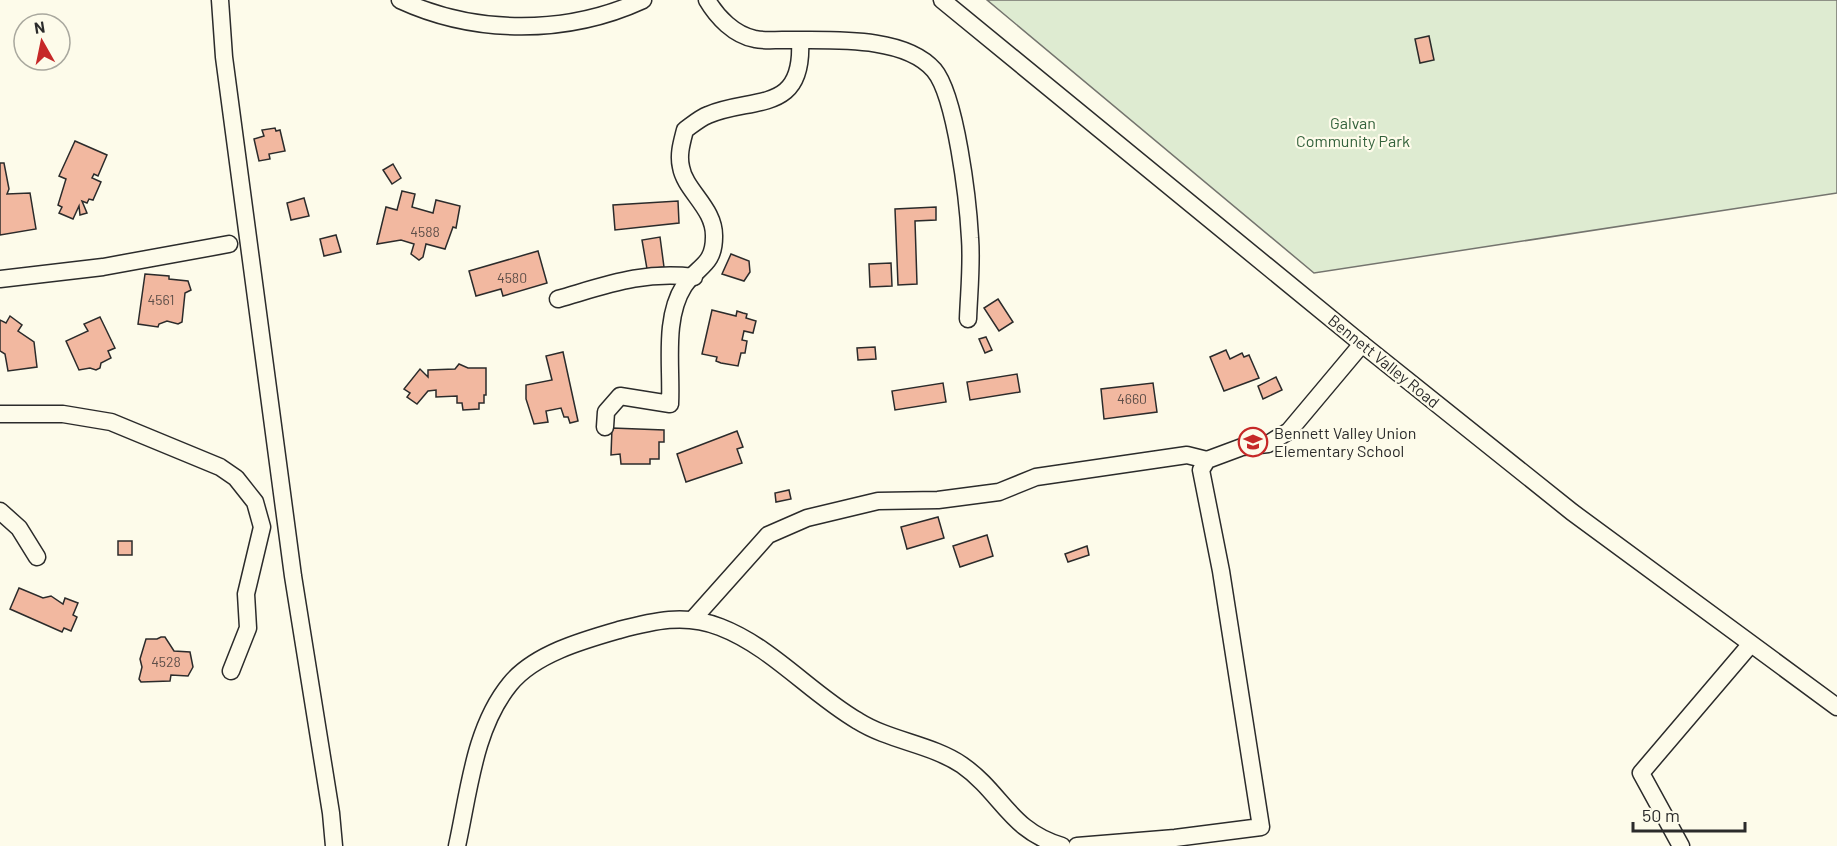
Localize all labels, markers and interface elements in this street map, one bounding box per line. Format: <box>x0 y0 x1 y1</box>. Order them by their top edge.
north arrow <box>12 12 72 72</box>
text: N <box>33 16 46 37</box>
park label: Galvan Community Park <box>1296 113 1410 150</box>
house number: 4588 <box>410 223 440 240</box>
house number: 4580 <box>497 269 527 286</box>
house number: 4561 <box>148 291 174 308</box>
street label: Bennett Valley Road <box>1325 310 1444 411</box>
house number: 4660 <box>1117 390 1147 407</box>
place label: Bennett Valley Union Elementary School <box>1274 423 1416 460</box>
school or university icon: Bennett Valley Union Elementary School <box>1237 426 1269 458</box>
house number: 4528 <box>151 653 181 670</box>
scale bar <box>1633 795 1746 833</box>
text: 50 m <box>1642 804 1680 826</box>

